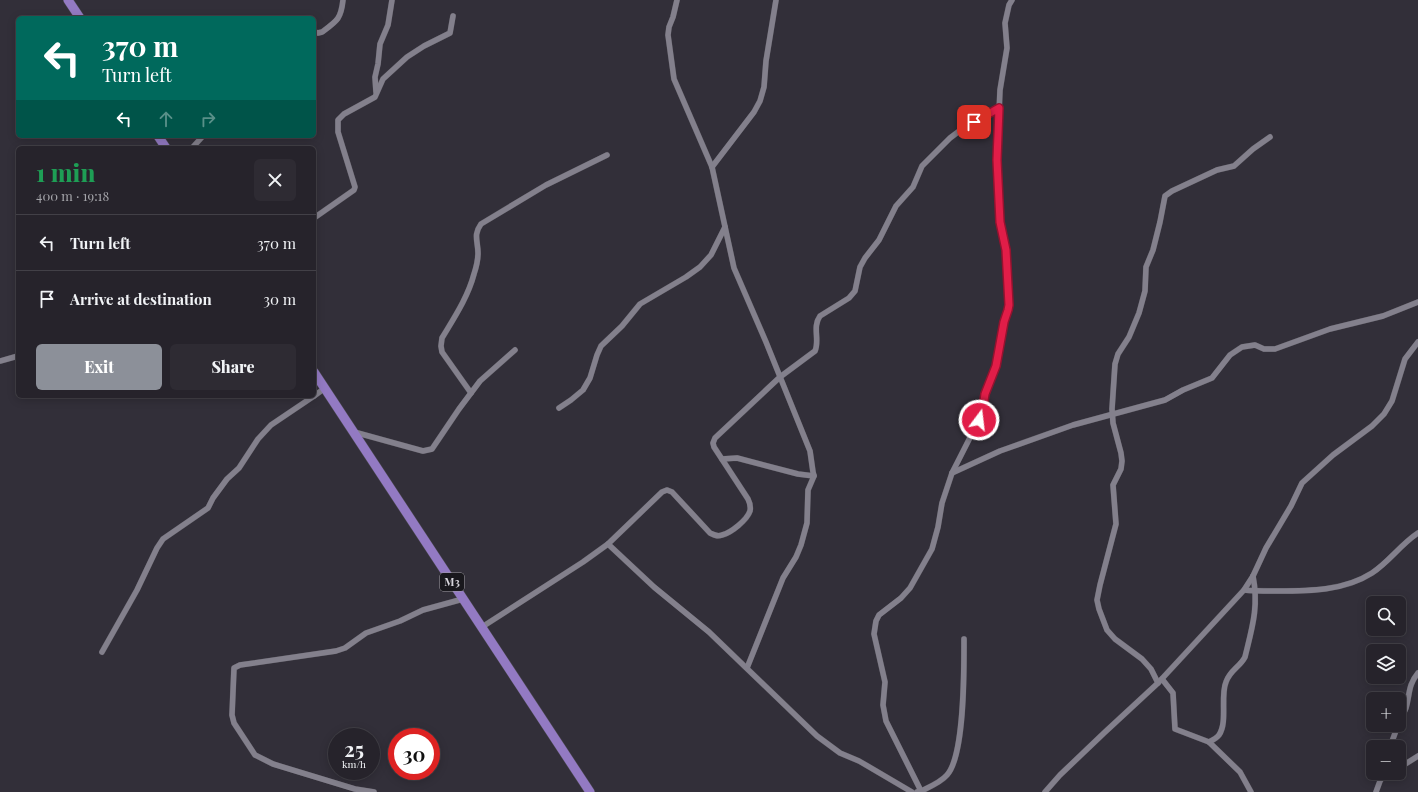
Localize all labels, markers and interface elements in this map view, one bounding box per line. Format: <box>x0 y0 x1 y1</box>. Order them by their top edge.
text: 370 m <box>102 27 178 64</box>
icon: left <box>36 32 88 84</box>
text: Turn left <box>102 63 172 87</box>
pin <box>957 105 991 139</box>
icon: left <box>113 108 135 130</box>
icon: ahead <box>155 108 177 130</box>
icon: right <box>197 108 219 130</box>
icon: arrive <box>963 111 985 133</box>
text: 1 min <box>36 156 95 188</box>
button: close <box>254 159 296 201</box>
text: 400 m · 19:18 <box>36 187 109 204</box>
icon: left <box>36 232 58 254</box>
text: Turn left <box>70 233 131 253</box>
text: 370 m <box>257 233 296 253</box>
icon: arrive <box>36 288 58 310</box>
text: Arrive at destination <box>70 289 212 309</box>
text: 30 m <box>263 289 296 309</box>
button: Exit <box>36 344 162 390</box>
button: Share <box>170 344 296 390</box>
position arrow <box>958 399 1000 441</box>
road number: M3 <box>440 573 464 591</box>
map controls <box>1366 596 1406 780</box>
button: search <box>1366 596 1406 636</box>
button: layers <box>1366 644 1406 684</box>
button: + <box>1366 692 1406 732</box>
speed limit sign: 30 <box>388 728 440 780</box>
text: 25 <box>344 735 364 762</box>
button: − <box>1366 740 1406 780</box>
text: km/h <box>342 757 366 771</box>

